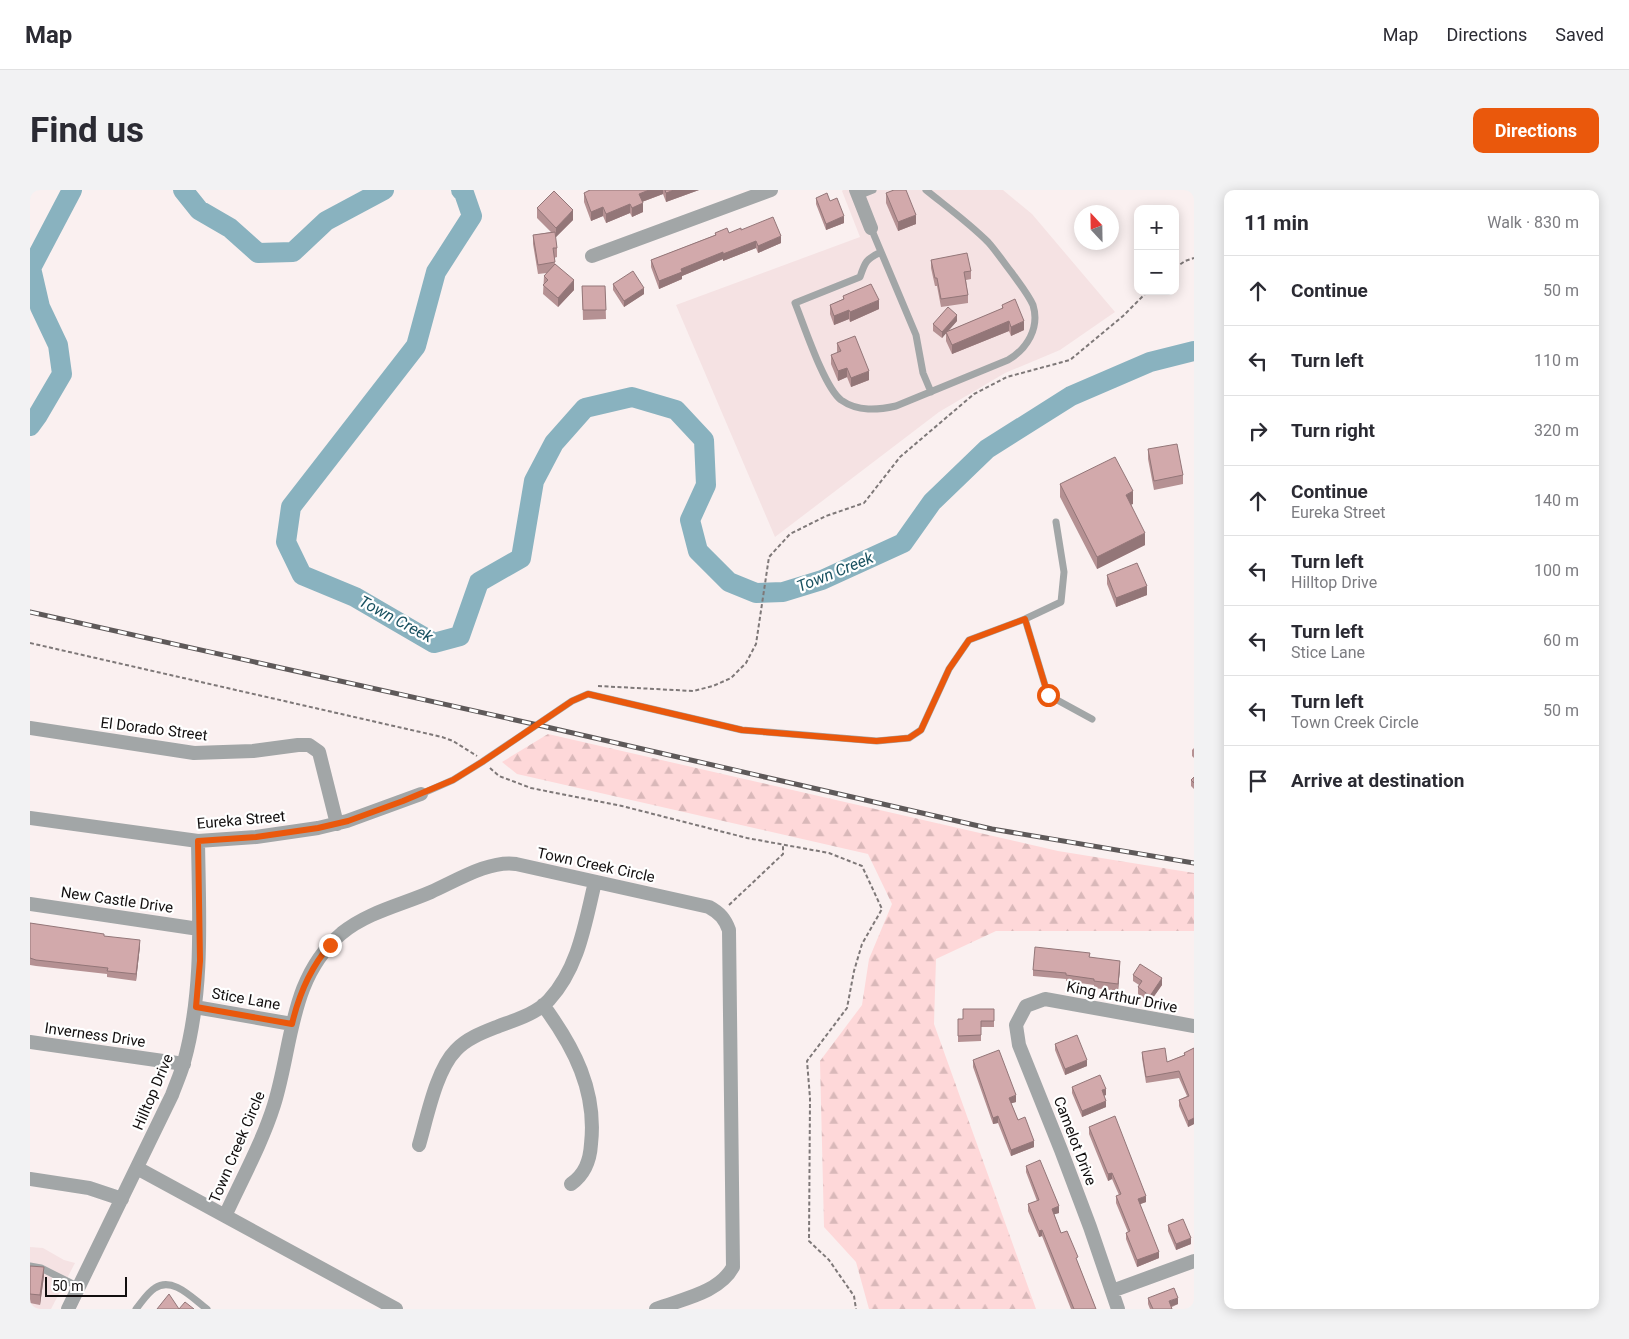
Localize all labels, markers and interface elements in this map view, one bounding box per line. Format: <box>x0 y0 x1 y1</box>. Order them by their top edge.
text: Map <box>25 21 72 49</box>
text: Map <box>1383 24 1418 45</box>
text: Directions <box>1446 24 1527 45</box>
text: Saved <box>1555 24 1604 45</box>
button: Directions <box>1473 108 1599 153</box>
text: Find us <box>30 110 144 151</box>
north arrow <box>1074 205 1119 250</box>
map controls <box>1134 205 1179 295</box>
button: + <box>1134 205 1179 250</box>
text: 11 min <box>1244 211 1309 235</box>
text: Walk · 830 m <box>1487 213 1579 232</box>
button: − <box>1134 250 1179 295</box>
icon: ahead <box>1244 277 1272 305</box>
text: Continue <box>1291 279 1368 302</box>
text: 50 m <box>1543 281 1579 300</box>
icon: left <box>1244 347 1272 375</box>
text: Turn left <box>1291 349 1364 372</box>
text: 110 m <box>1534 351 1579 370</box>
icon: right <box>1244 417 1272 445</box>
text: Turn right <box>1291 419 1375 442</box>
text: 320 m <box>1534 421 1579 440</box>
text: Continue <box>1291 480 1368 503</box>
icon: ahead <box>1244 487 1272 515</box>
text: 140 m <box>1534 491 1579 510</box>
text: Eureka Street <box>1291 503 1386 522</box>
water label: Town Creek <box>794 548 877 596</box>
text: Turn left <box>1291 550 1364 573</box>
icon: left <box>1244 557 1272 585</box>
text: 100 m <box>1534 561 1579 580</box>
text: Hilltop Drive <box>1291 573 1377 592</box>
water label: Town Creek <box>356 592 437 647</box>
text: Turn left <box>1291 620 1364 643</box>
icon: left <box>1244 627 1272 655</box>
text: 60 m <box>1543 631 1579 650</box>
text: Stice Lane <box>1291 643 1365 662</box>
route start <box>1037 684 1060 707</box>
text: Turn left <box>1291 690 1364 713</box>
icon: left <box>1244 697 1272 725</box>
text: 50 m <box>1543 701 1579 720</box>
text: Town Creek Circle <box>1291 713 1419 732</box>
street label: El Dorado Street <box>100 714 209 744</box>
icon: arrive <box>1244 767 1272 795</box>
text: Arrive at destination <box>1291 769 1464 792</box>
street label: Eureka Street <box>196 807 286 833</box>
street label: Town Creek Circle <box>536 844 657 886</box>
street label: New Castle Drive <box>60 883 174 917</box>
route end <box>319 934 342 957</box>
street label: King Arthur Drive <box>1065 977 1179 1017</box>
street label: Stice Lane <box>210 984 282 1014</box>
street label: Inverness Drive <box>43 1019 147 1051</box>
street label: Hilltop Drive <box>129 1051 177 1133</box>
street label: Town Creek Circle <box>205 1088 269 1206</box>
street label: Camelot Drive <box>1050 1094 1100 1188</box>
scale bar <box>45 1274 128 1297</box>
text: 50 m <box>52 1278 84 1294</box>

